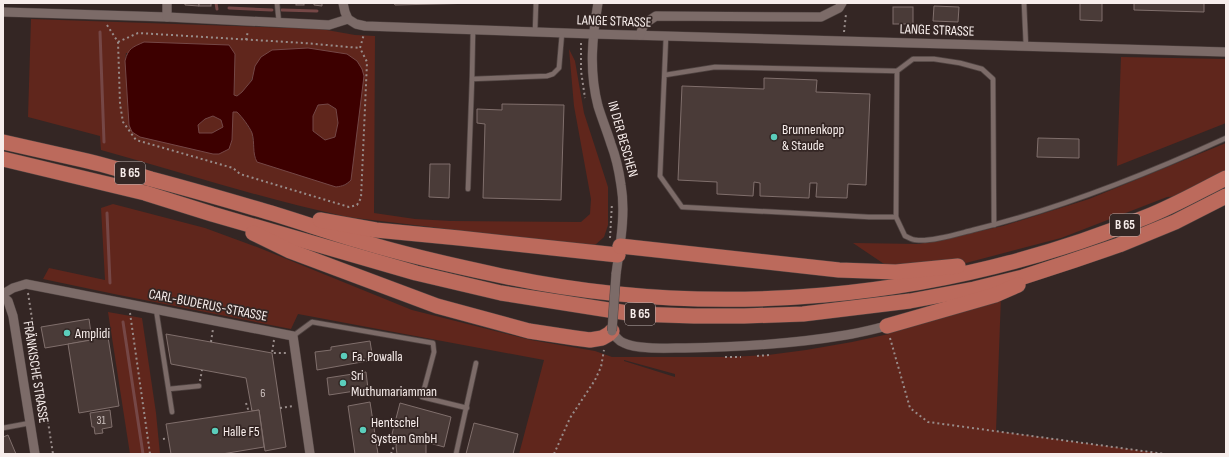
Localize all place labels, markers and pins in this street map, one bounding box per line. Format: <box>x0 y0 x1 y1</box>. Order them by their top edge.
place label: Brunnenkopp & Staude <box>782 121 844 154</box>
marker: Brunnenkopp & Staude <box>769 132 779 142</box>
place label: Amplidi <box>74 325 110 342</box>
marker: Amplidi <box>62 328 72 338</box>
place label: Fa. Powalla <box>352 348 403 365</box>
marker: Fa. Powalla <box>339 351 349 361</box>
place label: Sri Muthumariamman <box>351 367 437 400</box>
marker: Sri Muthumariamman <box>338 378 348 388</box>
place label: Hentschel System GmbH <box>371 414 437 447</box>
place label: Halle F5 <box>223 423 260 440</box>
marker: Hentschel System GmbH <box>358 425 368 435</box>
marker: Halle F5 <box>210 426 220 436</box>

